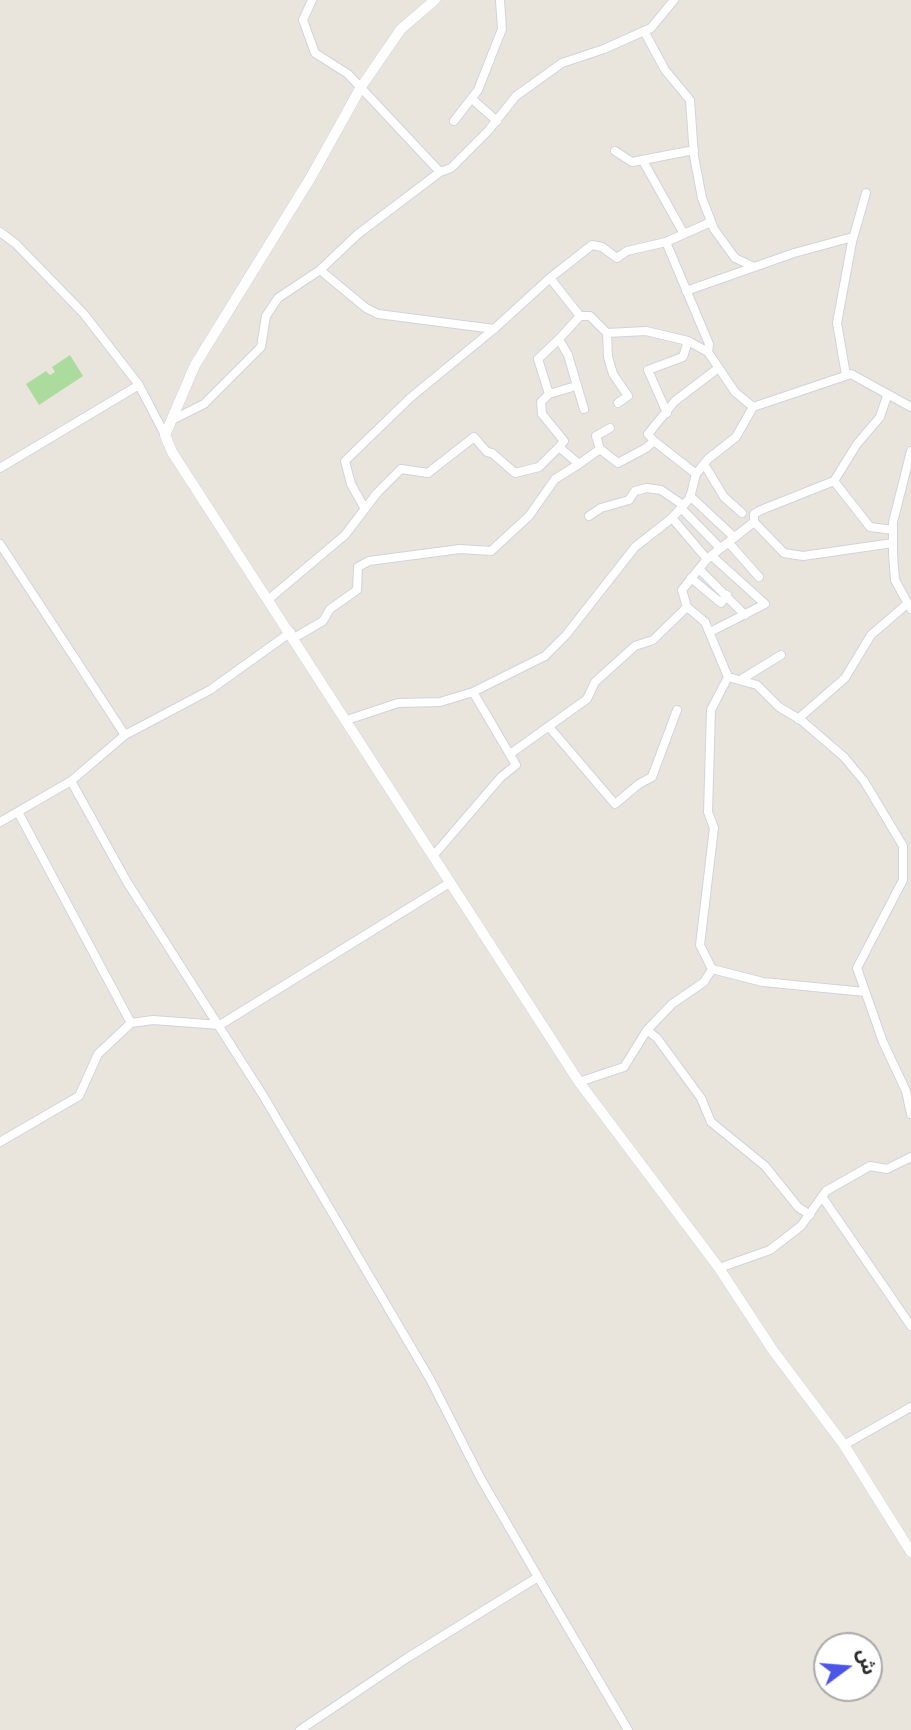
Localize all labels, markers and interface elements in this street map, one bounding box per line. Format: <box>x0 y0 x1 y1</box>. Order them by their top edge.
north arrow <box>813 1632 883 1702</box>
text: ش <box>851 1646 882 1678</box>

